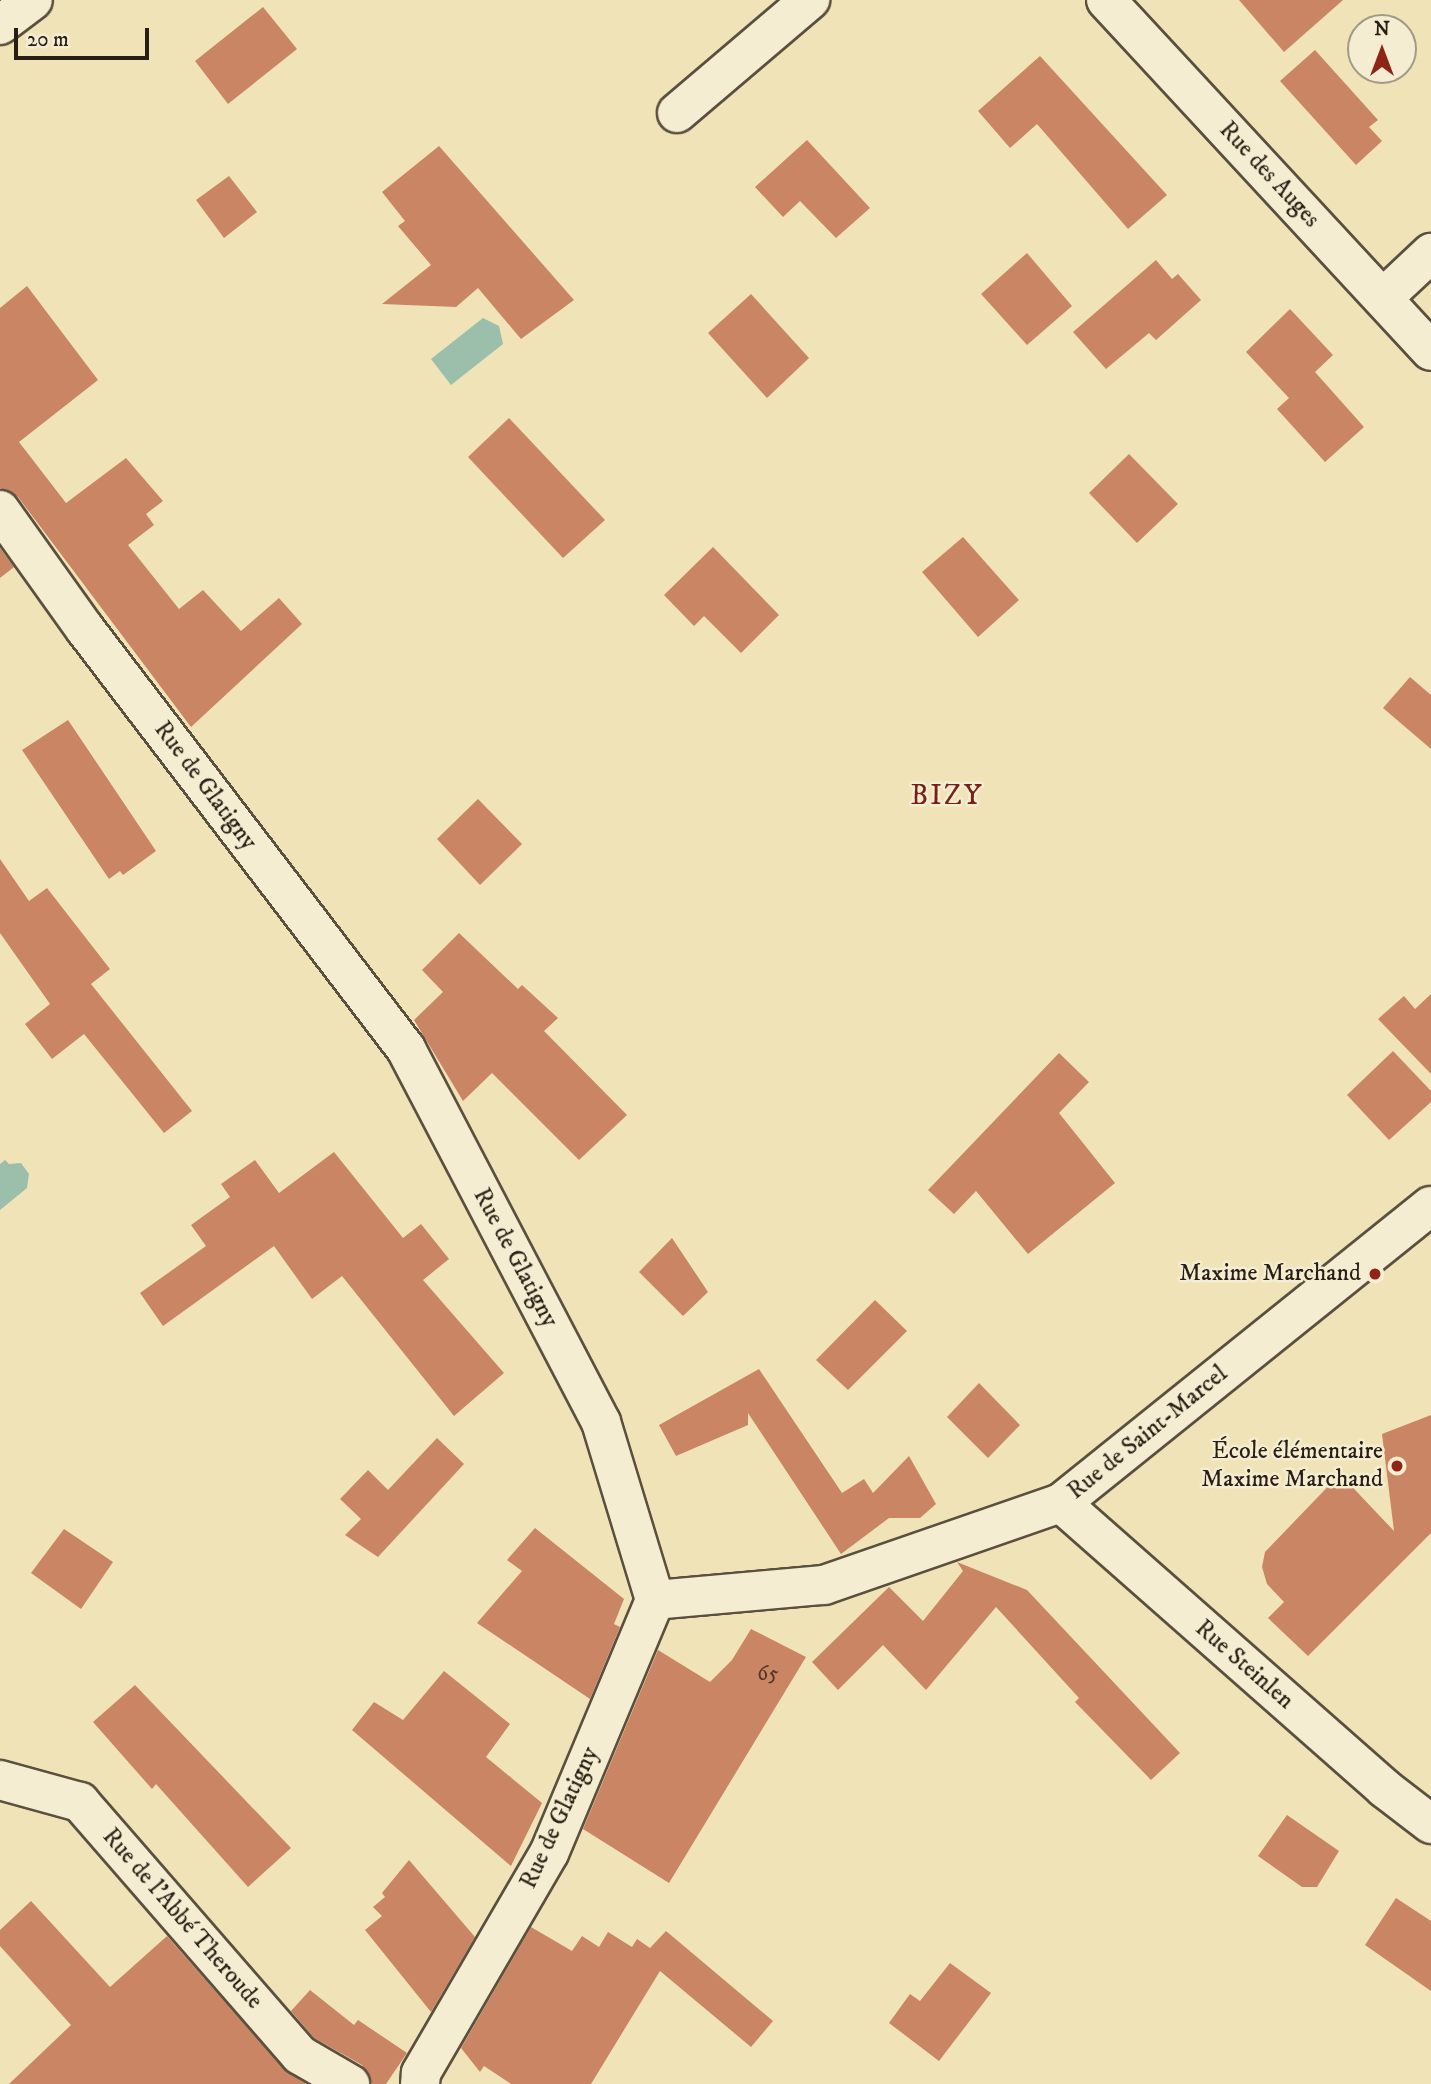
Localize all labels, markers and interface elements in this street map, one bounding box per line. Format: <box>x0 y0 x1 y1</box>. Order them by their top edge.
scale bar <box>18 14 152 58</box>
north arrow <box>1347 14 1417 84</box>
text: N <box>1374 18 1390 41</box>
text: 20 m <box>27 27 69 53</box>
street label: Rue des Auges <box>1213 116 1325 234</box>
street label: Rue de Glatigny <box>147 716 263 856</box>
district label: BIZY <box>911 779 983 813</box>
street label: Rue de Glatigny <box>466 1184 564 1332</box>
place label: Maxime Marchand <box>1179 1260 1361 1288</box>
marker: Maxime Marchand <box>1367 1266 1383 1282</box>
street label: Rue de Saint-Marcel <box>1062 1360 1234 1506</box>
place label: École élémentaire Maxime Marchand <box>1201 1438 1383 1494</box>
marker: École élémentaire Maxime Marchand <box>1389 1458 1405 1474</box>
street label: Rue Steinlen <box>1189 1614 1299 1716</box>
house number: 65 <box>757 1661 779 1687</box>
street label: Rue de Glatigny <box>515 1742 605 1894</box>
street label: Rue de l'Abbé Theroude <box>96 1823 268 2015</box>

